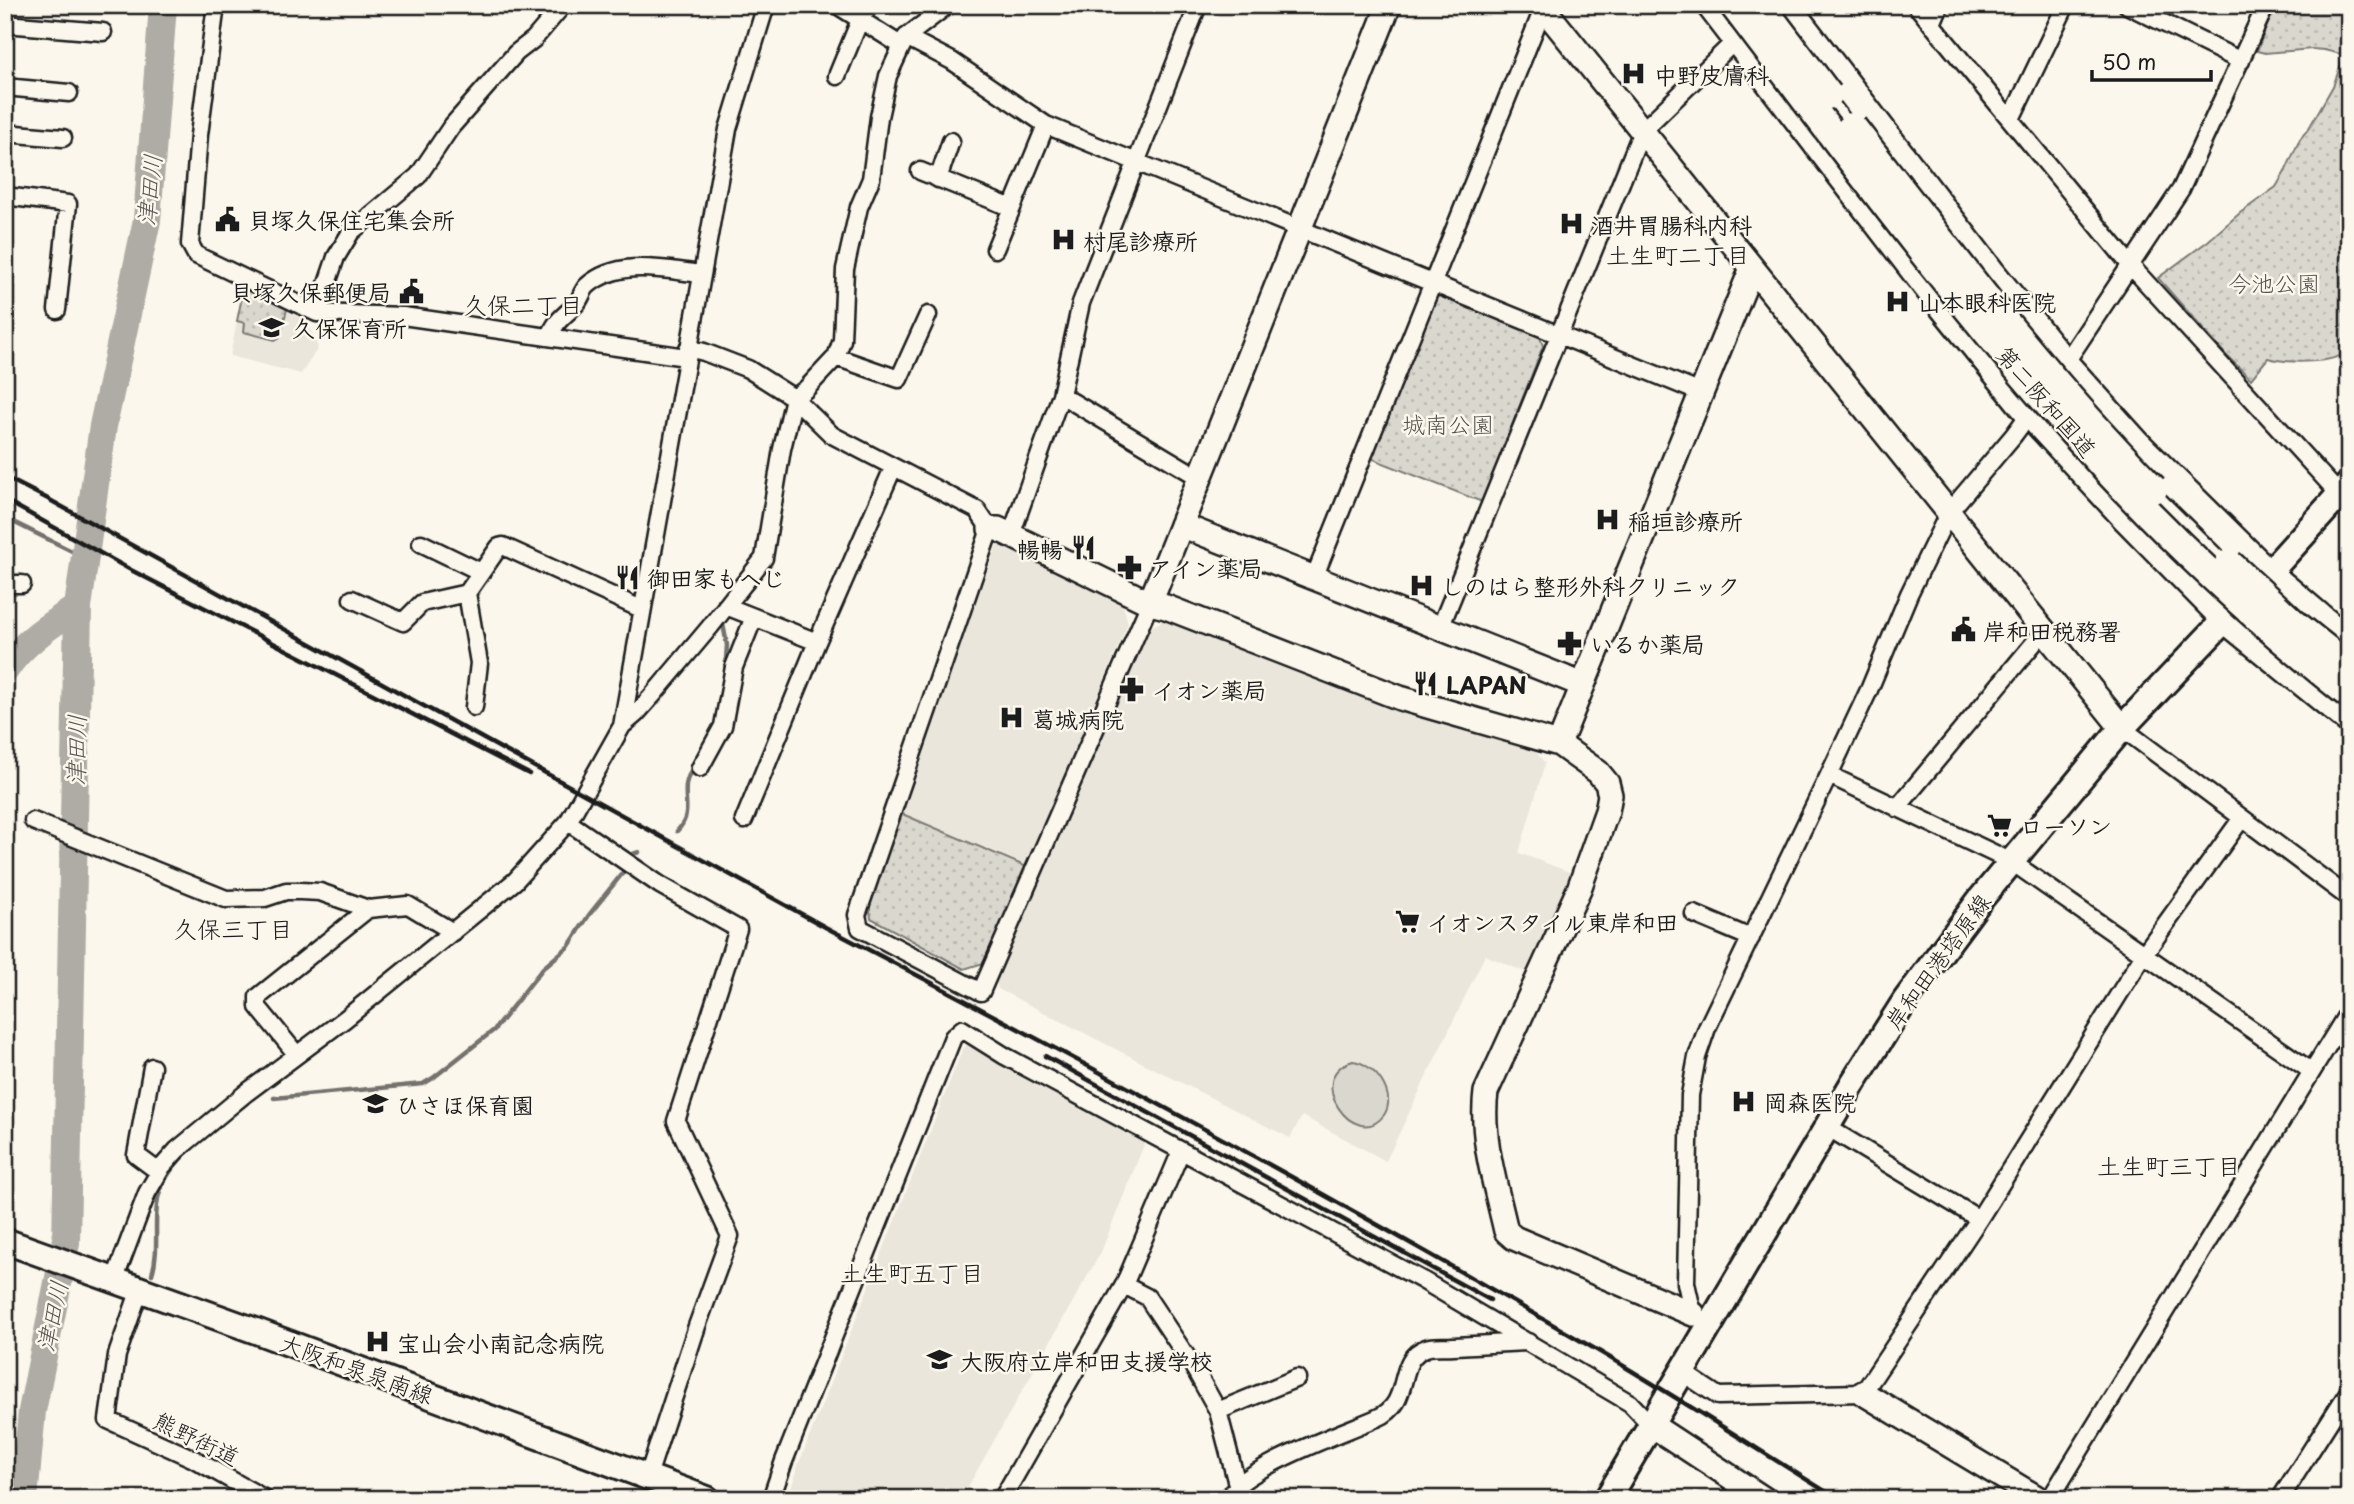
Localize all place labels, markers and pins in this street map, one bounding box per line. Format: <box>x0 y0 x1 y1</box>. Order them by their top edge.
place label: 中野皮膚科 <box>1654 57 1769 92</box>
hospital icon: 中野皮膚科 <box>1620 60 1648 88</box>
place label: 貝塚久保住宅集会所 <box>248 202 455 237</box>
public building icon: 貝塚久保住宅集会所 <box>214 205 242 233</box>
place label: 酒井胃腸科内科 <box>1591 207 1752 242</box>
hospital icon: 酒井胃腸科内科 <box>1557 210 1585 238</box>
place label: 村尾診療所 <box>1083 223 1198 258</box>
hospital icon: 村尾診療所 <box>1049 226 1077 254</box>
place label: 貝塚久保郵便局 <box>230 274 391 309</box>
public building icon: 貝塚久保郵便局 <box>397 277 425 305</box>
place label: 山本眼科医院 <box>1918 284 2056 319</box>
hospital icon: 山本眼科医院 <box>1884 287 1912 315</box>
place label: 久保保育所 <box>292 310 407 345</box>
school or university icon: 久保保育所 <box>258 313 286 341</box>
place label: 稲垣診療所 <box>1628 503 1743 538</box>
hospital icon: 稲垣診療所 <box>1594 506 1622 534</box>
place label: 暢暢 <box>1017 531 1063 566</box>
restaurant icon: 暢暢 <box>1069 534 1097 562</box>
place label: アイン薬局 <box>1149 550 1263 585</box>
pharmacy icon: アイン薬局 <box>1115 553 1143 581</box>
place label: 御田家もへじ <box>647 560 785 595</box>
restaurant icon: 御田家もへじ <box>613 563 641 591</box>
place label: しのはら整形外科クリニック <box>1441 568 1740 603</box>
hospital icon: しのはら整形外科クリニック <box>1407 571 1435 599</box>
place label: 岸和田税務署 <box>1983 613 2121 648</box>
public building icon: 岸和田税務署 <box>1949 616 1977 644</box>
place label: いるか薬局 <box>1590 626 1705 661</box>
pharmacy icon: いるか薬局 <box>1556 629 1584 657</box>
place label: LAPAN <box>1446 667 1527 702</box>
restaurant icon: LAPAN <box>1412 670 1440 698</box>
place label: イオン薬局 <box>1152 672 1267 707</box>
pharmacy icon: イオン薬局 <box>1118 675 1146 703</box>
place label: 葛城病院 <box>1032 701 1124 736</box>
hospital icon: 葛城病院 <box>998 704 1026 732</box>
place label: ローソン <box>2020 808 2112 843</box>
supermarket icon: ローソン <box>1986 811 2014 839</box>
place label: イオンスタイル東岸和田 <box>1427 904 1678 939</box>
supermarket icon: イオンスタイル東岸和田 <box>1393 907 1421 935</box>
place label: 岡森医院 <box>1764 1084 1856 1119</box>
place label: ひさほ保育園 <box>396 1087 534 1122</box>
hospital icon: 岡森医院 <box>1730 1087 1758 1115</box>
school or university icon: ひさほ保育園 <box>362 1090 390 1118</box>
place label: 宝山会小南記念病院 <box>397 1325 604 1360</box>
hospital icon: 宝山会小南記念病院 <box>363 1328 391 1356</box>
place label: 大阪府立岸和田支援学校 <box>960 1343 1213 1378</box>
school or university icon: 大阪府立岸和田支援学校 <box>926 1346 954 1374</box>

